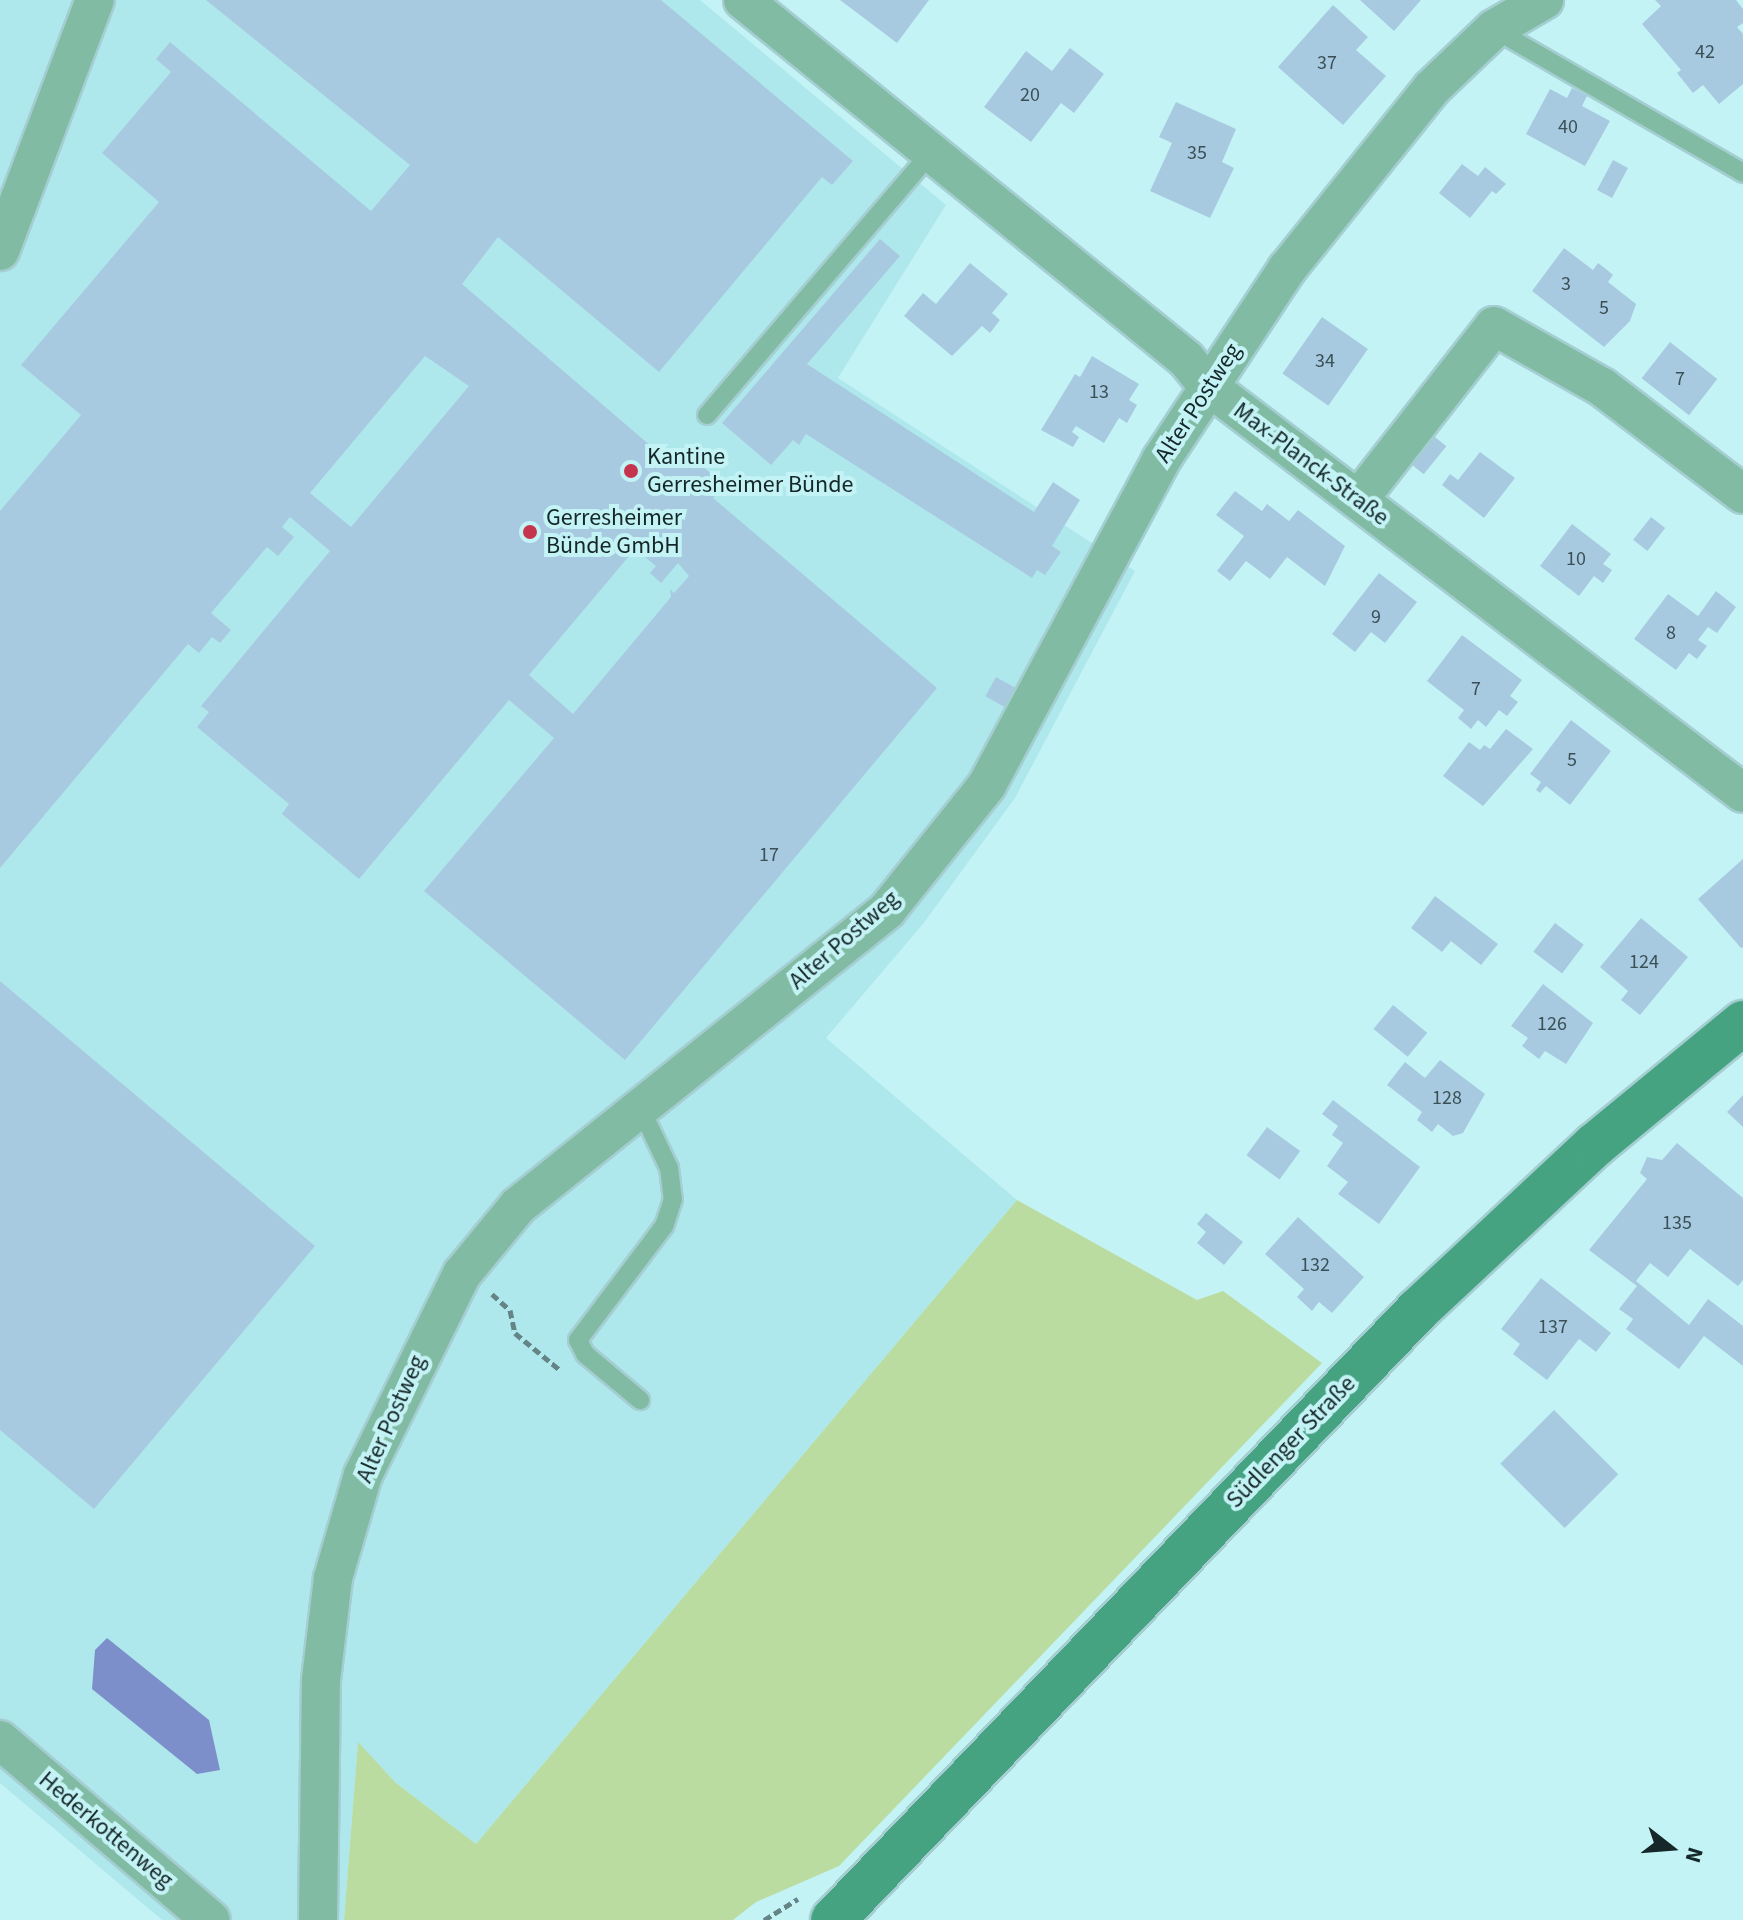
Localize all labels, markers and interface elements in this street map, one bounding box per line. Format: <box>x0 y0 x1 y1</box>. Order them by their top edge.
house number: 42 <box>1695 40 1715 64</box>
house number: 37 <box>1317 51 1337 75</box>
house number: 20 <box>1020 83 1040 107</box>
house number: 40 <box>1558 115 1578 139</box>
house number: 35 <box>1187 141 1207 165</box>
house number: 3 <box>1561 272 1571 296</box>
house number: 5 <box>1599 296 1609 320</box>
street label: Alter Postweg <box>1149 338 1247 468</box>
house number: 34 <box>1315 349 1335 373</box>
house number: 7 <box>1675 367 1685 391</box>
house number: 13 <box>1089 380 1109 404</box>
street label: Max-Planck-Straße <box>1228 396 1394 532</box>
place label: Kantine Gerresheimer Bünde <box>647 443 853 499</box>
marker: Kantine Gerresheimer Bünde <box>622 462 640 480</box>
place label: Gerresheimer Bünde GmbH <box>546 504 682 560</box>
marker: Gerresheimer Bünde GmbH <box>521 523 539 541</box>
house number: 10 <box>1566 547 1586 571</box>
house number: 9 <box>1371 605 1381 629</box>
house number: 8 <box>1666 621 1676 645</box>
house number: 7 <box>1471 677 1481 701</box>
house number: 5 <box>1567 748 1577 772</box>
house number: 17 <box>759 843 779 867</box>
street label: Alter Postweg <box>783 884 905 996</box>
house number: 124 <box>1629 950 1659 974</box>
house number: 126 <box>1537 1012 1567 1036</box>
house number: 128 <box>1432 1086 1462 1110</box>
house number: 135 <box>1662 1211 1692 1235</box>
house number: 132 <box>1300 1253 1330 1277</box>
house number: 137 <box>1538 1315 1568 1339</box>
street label: Alter Postweg <box>350 1351 432 1487</box>
street label: Südlenger Straße <box>1221 1370 1361 1514</box>
street label: Hederkottenweg <box>33 1765 179 1895</box>
north arrow <box>1631 1808 1711 1888</box>
text: N <box>1677 1843 1711 1867</box>

